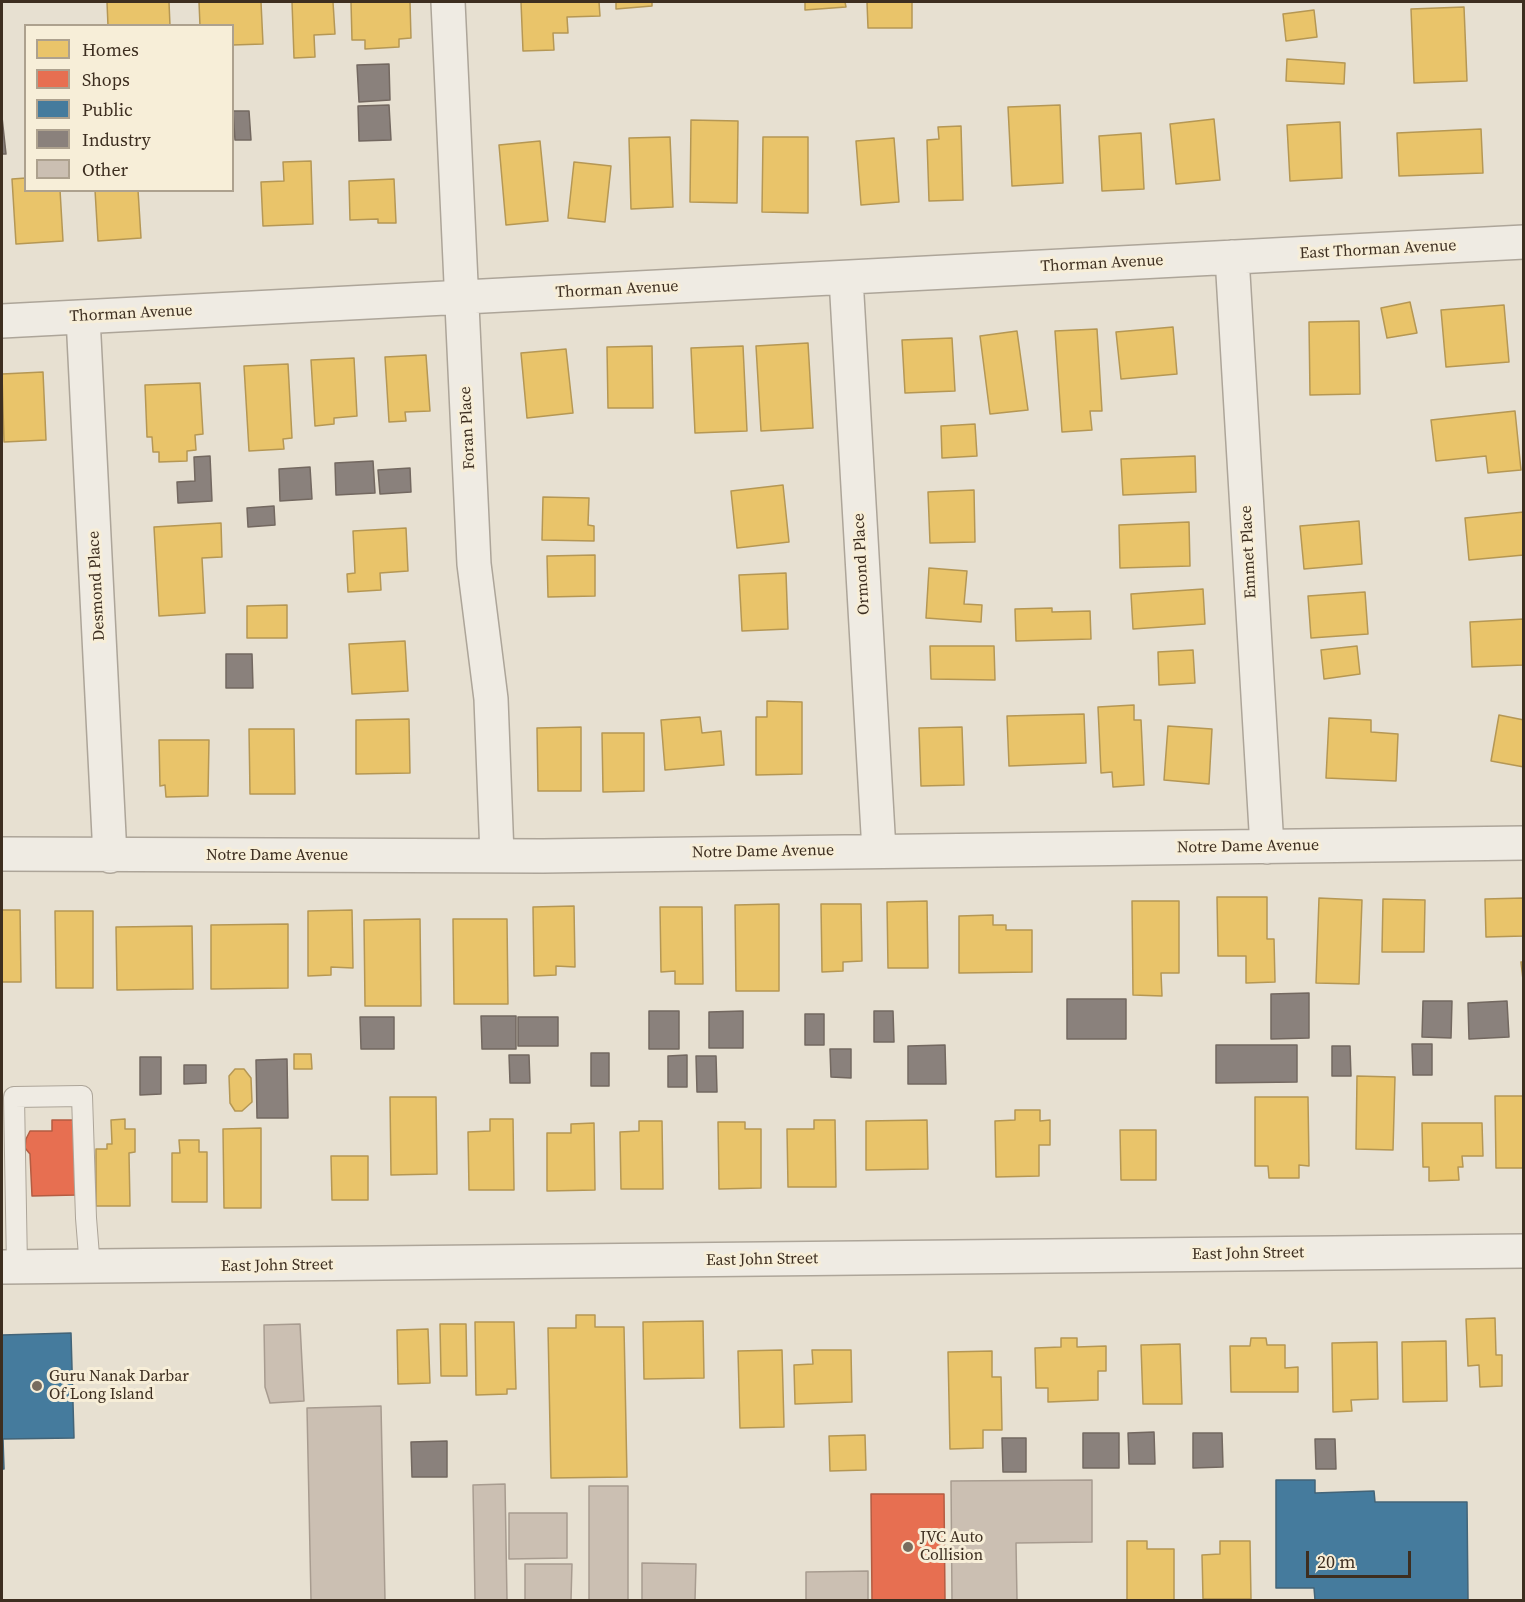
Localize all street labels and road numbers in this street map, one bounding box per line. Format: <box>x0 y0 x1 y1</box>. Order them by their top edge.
street label: East Thorman Avenue <box>1299 236 1457 264</box>
street label: Thorman Avenue <box>1040 251 1164 277</box>
street label: Thorman Avenue <box>555 277 679 303</box>
street label: Thorman Avenue <box>69 301 193 327</box>
street label: Foran Place <box>456 386 480 470</box>
street label: Emmet Place <box>1237 505 1261 599</box>
street label: Ormond Place <box>850 513 874 615</box>
street label: Desmond Place <box>85 530 109 642</box>
street label: Notre Dame Avenue <box>1177 836 1319 858</box>
street label: Notre Dame Avenue <box>692 841 834 863</box>
street label: Notre Dame Avenue <box>206 846 348 866</box>
street label: East John Street <box>1192 1243 1304 1265</box>
street label: East John Street <box>706 1249 818 1271</box>
street label: East John Street <box>221 1255 333 1277</box>

